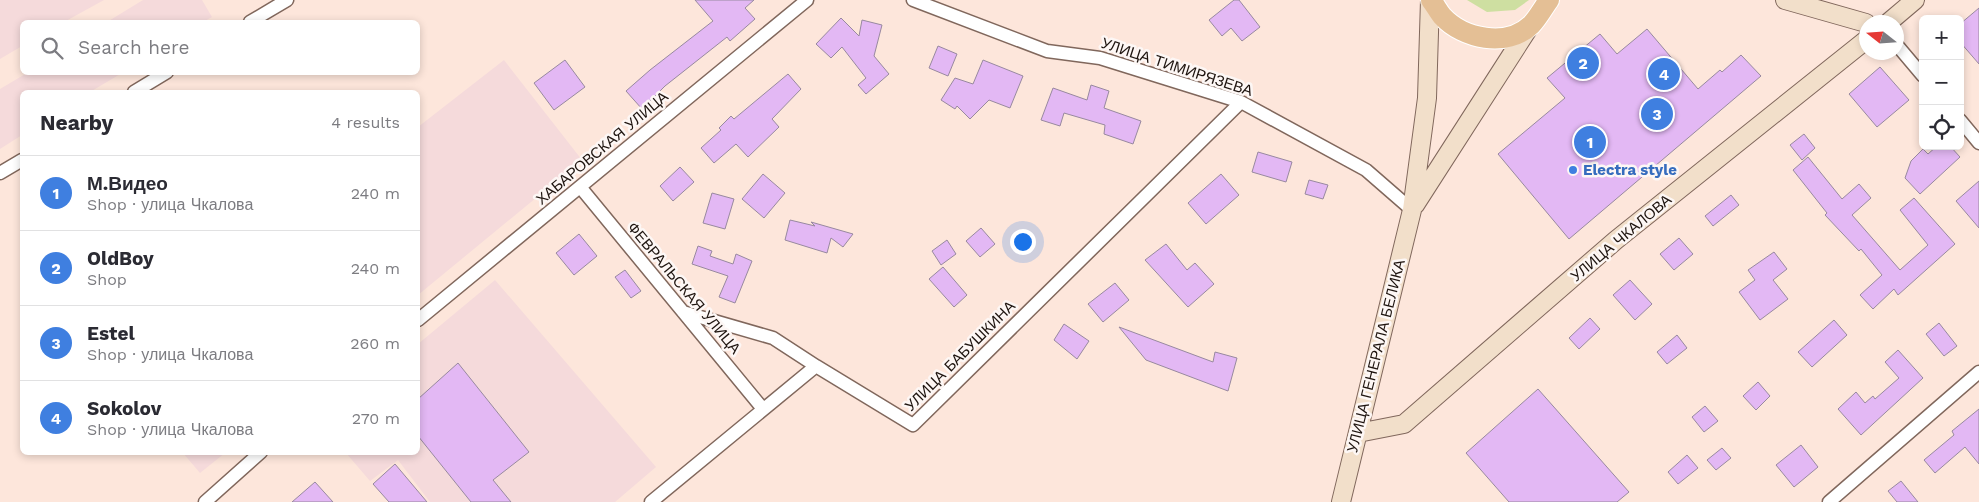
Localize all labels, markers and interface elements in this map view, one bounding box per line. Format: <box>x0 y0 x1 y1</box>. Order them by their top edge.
north arrow <box>1859 15 1904 60</box>
map controls <box>1919 15 1964 150</box>
button: + <box>1919 15 1964 60</box>
search box <box>20 20 420 75</box>
icon: search <box>38 34 66 62</box>
street label: УЛИЦА ТИМИРЯЗЕВА <box>1099 34 1255 100</box>
text: Search here <box>78 36 189 59</box>
pin: 2 <box>1567 44 1599 82</box>
pin: 4 <box>1648 55 1680 93</box>
button: − <box>1919 60 1964 105</box>
street label: ХАБАРОВСКАЯ УЛИЦА <box>532 88 672 208</box>
pin: 3 <box>1641 95 1673 133</box>
button: locate <box>1919 105 1964 150</box>
text: Nearby <box>40 110 113 135</box>
text: 4 results <box>331 113 400 132</box>
pin: 1 <box>1574 123 1606 161</box>
place label: Electra style <box>1583 161 1677 179</box>
marker: Electra style <box>1567 164 1579 176</box>
text: М.Видео <box>87 172 168 195</box>
text: 1 <box>53 184 59 203</box>
text: 240 m <box>351 184 400 203</box>
street label: УЛИЦА ЧКАЛОВА <box>1567 191 1675 285</box>
text: Shop · улица Чкалова <box>87 195 253 214</box>
street label: ФЕВРАЛЬСКАЯ УЛИЦА <box>624 218 744 358</box>
your location <box>1010 229 1036 255</box>
text: OldBoy <box>87 247 154 270</box>
street label: УЛИЦА ГЕНЕРАЛА БЕЛИКА <box>1343 258 1409 454</box>
text: 2 <box>51 259 61 278</box>
text: 240 m <box>351 259 400 278</box>
text: Shop <box>87 270 127 289</box>
street label: УЛИЦА БАБУШКИНА <box>901 297 1019 415</box>
text: Estel <box>87 322 135 345</box>
text: 3 <box>51 334 61 353</box>
text: 260 m <box>350 334 400 353</box>
text: Shop · улица Чкалова <box>87 345 253 364</box>
text: Sokolov <box>87 397 161 420</box>
text: 4 <box>51 409 61 428</box>
text: 270 m <box>352 409 400 428</box>
text: Shop · улица Чкалова <box>87 420 253 439</box>

